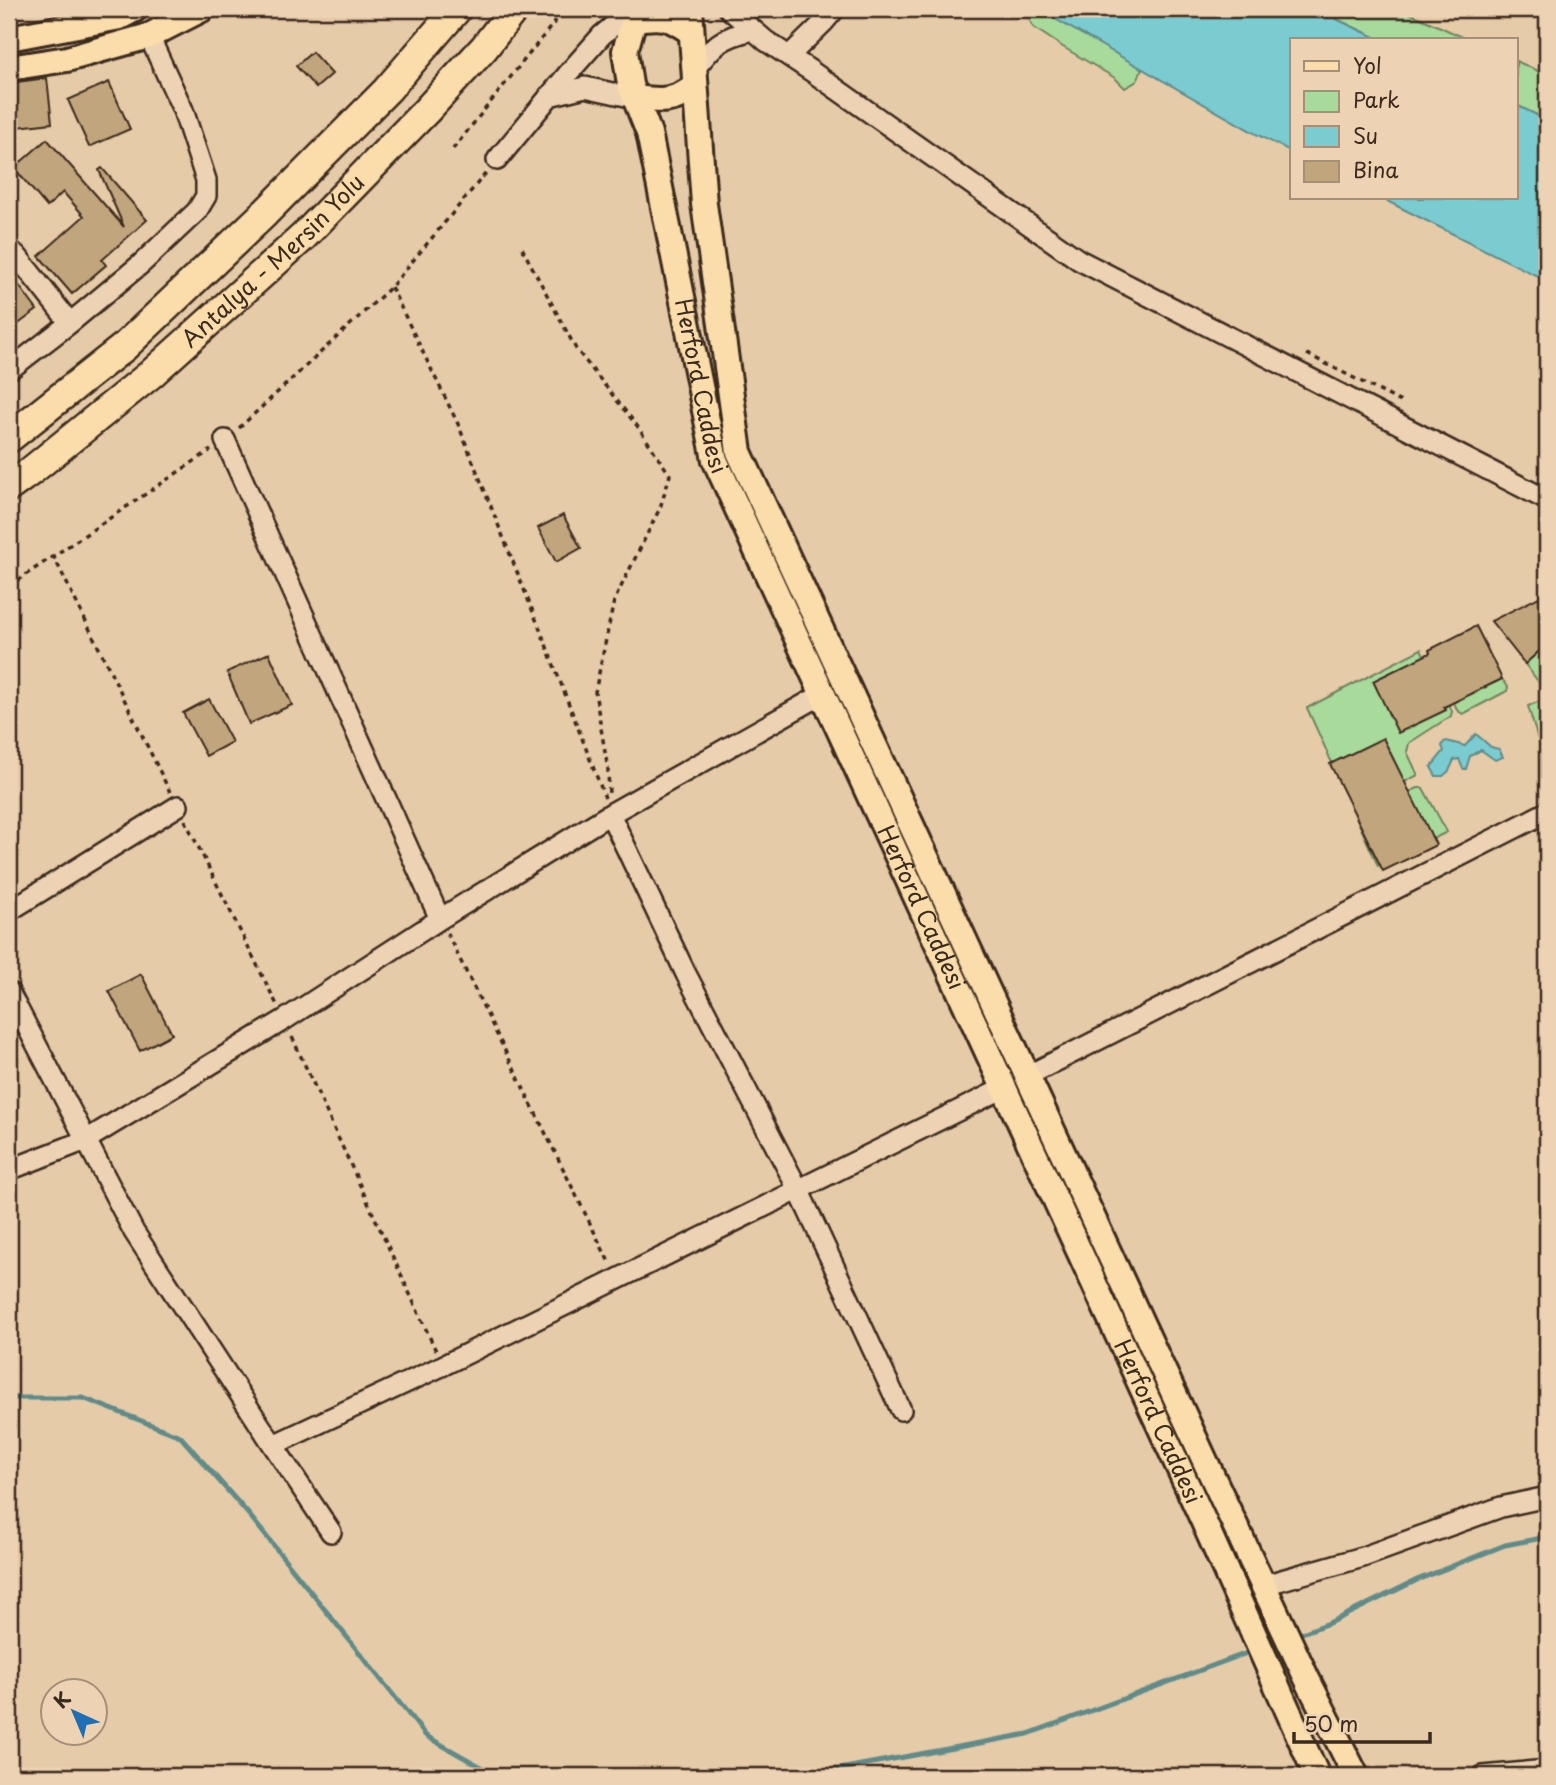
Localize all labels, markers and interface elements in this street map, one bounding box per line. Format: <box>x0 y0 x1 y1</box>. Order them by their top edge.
legend <box>1290 38 1518 200</box>
text: Yol <box>1353 49 1382 81</box>
text: Park <box>1353 83 1400 115</box>
text: Su <box>1353 119 1378 151</box>
text: Bina <box>1353 153 1399 185</box>
street label: Antalya - Mersin Yolu <box>173 165 372 355</box>
street label: Herford Caddesi <box>667 296 738 479</box>
street label: Herford Caddesi <box>869 819 975 995</box>
street label: Herford Caddesi <box>1106 1333 1212 1509</box>
north arrow <box>38 1676 108 1746</box>
text: K <box>47 1684 76 1714</box>
scale bar <box>1294 1701 1430 1745</box>
text: 50 m <box>1304 1707 1358 1739</box>

